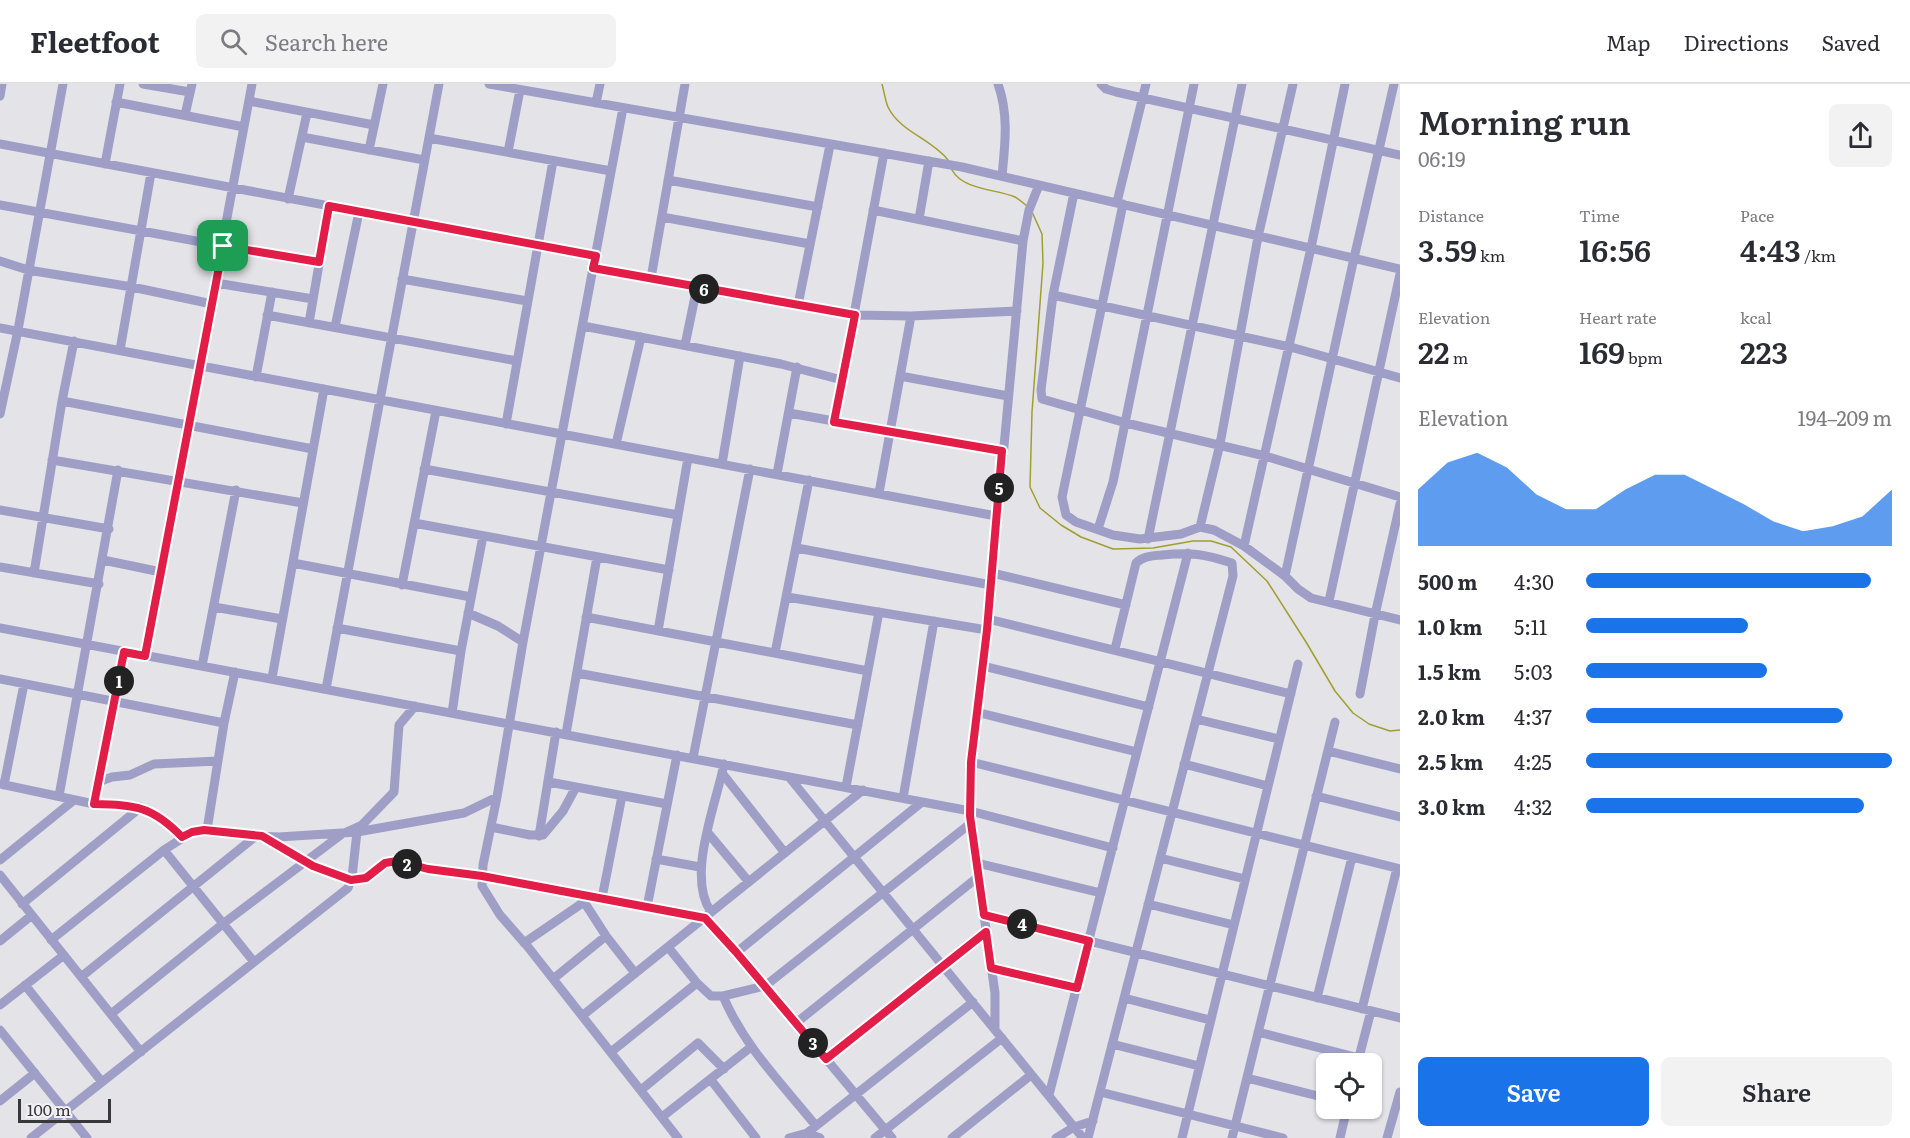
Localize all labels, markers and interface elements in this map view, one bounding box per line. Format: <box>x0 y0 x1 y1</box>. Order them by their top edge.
search box <box>196 14 616 68</box>
text: Fleetfoot <box>30 20 160 62</box>
icon: search <box>217 25 250 58</box>
text: Search here <box>265 25 388 58</box>
text: Map <box>1606 26 1651 57</box>
text: Directions <box>1684 26 1789 57</box>
text: Saved <box>1822 26 1880 57</box>
text: Morning run <box>1418 96 1631 145</box>
button: share <box>1829 104 1892 167</box>
text: 06:19 <box>1418 143 1466 173</box>
text: Distance <box>1418 203 1484 227</box>
text: Time <box>1579 203 1620 227</box>
text: Pace <box>1740 203 1774 227</box>
pin <box>197 220 248 271</box>
text: 3.59 <box>1418 227 1477 271</box>
text: 16:56 <box>1579 227 1651 271</box>
text: 4:43 <box>1740 227 1801 271</box>
icon: arrive <box>206 229 239 262</box>
text: km <box>1477 243 1505 267</box>
text: /km <box>1801 243 1836 267</box>
pin: 6 <box>689 274 719 304</box>
text: 6 <box>699 277 709 301</box>
text: Elevation <box>1418 305 1490 329</box>
text: Heart rate <box>1579 305 1657 329</box>
text: kcal <box>1740 305 1772 329</box>
text: 22 <box>1418 329 1450 373</box>
text: 169 <box>1579 329 1625 373</box>
text: 223 <box>1740 329 1788 373</box>
text: m <box>1450 345 1468 369</box>
text: bpm <box>1625 345 1663 369</box>
text: Elevation <box>1418 402 1508 432</box>
text: 194–209 m <box>1798 402 1892 432</box>
pin: 5 <box>984 473 1014 503</box>
text: 5 <box>995 476 1003 500</box>
text: 500 m <box>1418 566 1477 596</box>
text: 4:30 <box>1514 566 1554 596</box>
text: 1.0 km <box>1418 611 1483 641</box>
text: 5:11 <box>1514 611 1547 641</box>
text: 1.5 km <box>1418 656 1481 686</box>
text: 5:03 <box>1514 656 1553 686</box>
pin: 1 <box>104 666 134 696</box>
text: 1 <box>116 669 122 693</box>
text: 2.0 km <box>1418 701 1485 731</box>
text: 4:37 <box>1514 701 1552 731</box>
text: 2.5 km <box>1418 746 1484 776</box>
text: 4:25 <box>1514 746 1552 776</box>
text: 3.0 km <box>1418 791 1485 821</box>
text: 4:32 <box>1514 791 1552 821</box>
pin: 2 <box>392 849 422 879</box>
text: 2 <box>403 852 411 876</box>
pin: 4 <box>1007 909 1037 939</box>
text: 4 <box>1017 912 1027 936</box>
pin: 3 <box>798 1028 828 1058</box>
text: 3 <box>809 1031 817 1055</box>
map controls <box>1316 1053 1382 1119</box>
button: locate <box>1316 1053 1382 1119</box>
button: Save <box>1418 1057 1649 1126</box>
button: Share <box>1661 1057 1892 1126</box>
scale bar <box>18 1096 111 1124</box>
text: 100 m <box>27 1097 71 1121</box>

